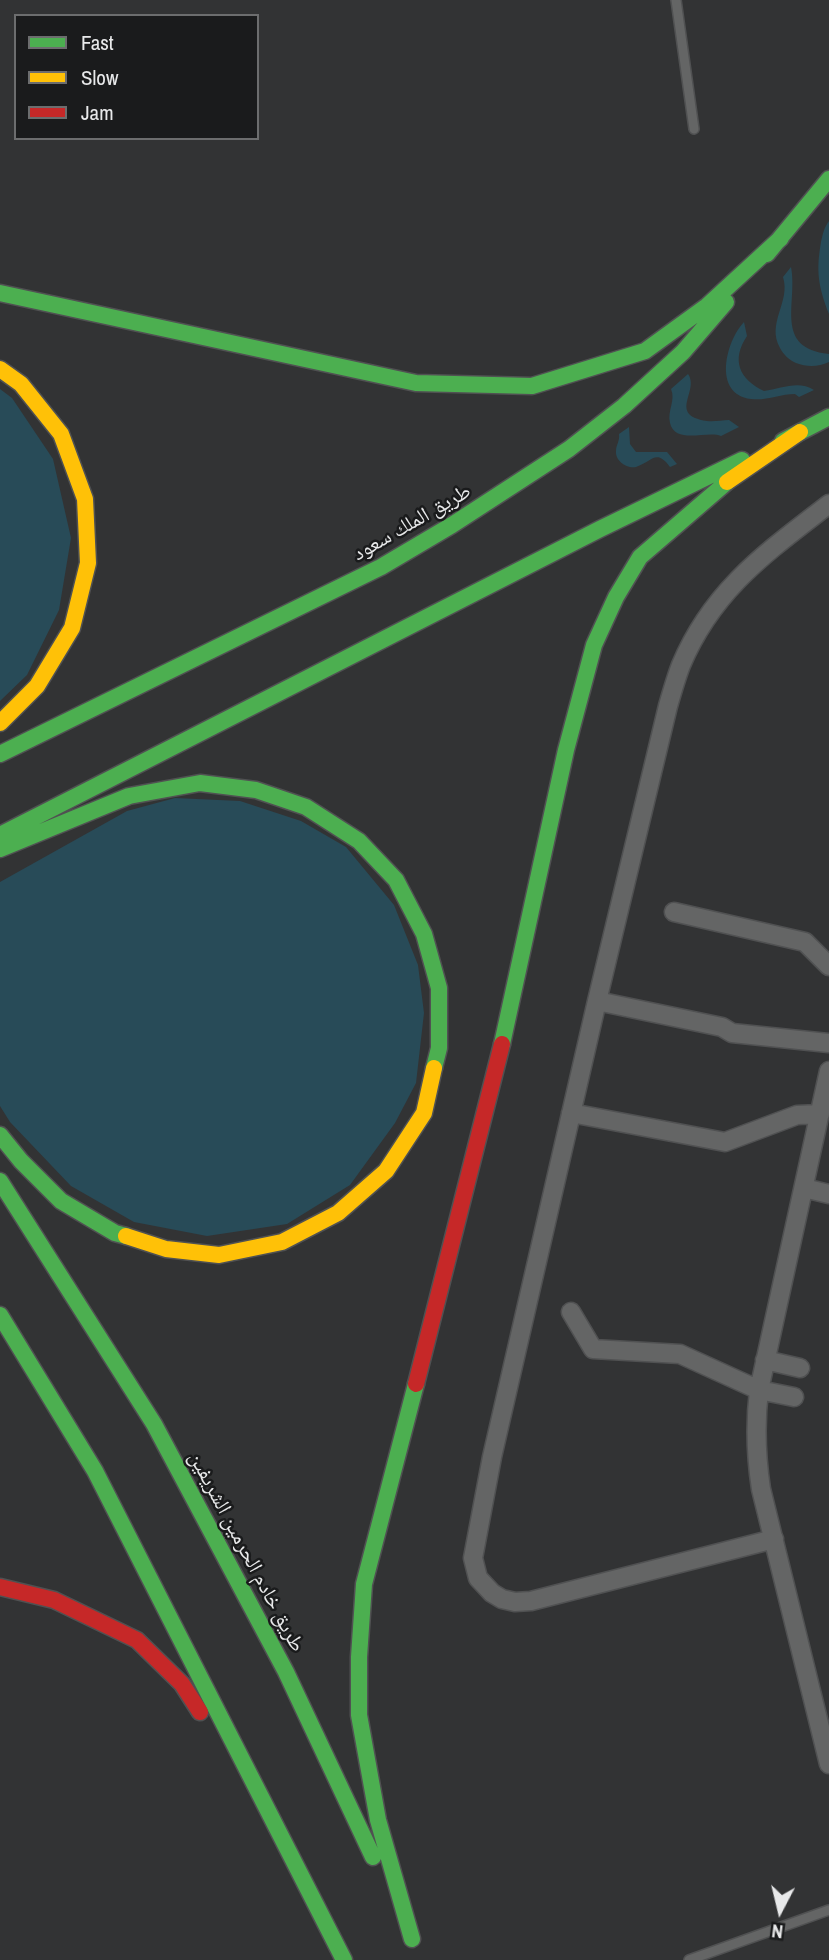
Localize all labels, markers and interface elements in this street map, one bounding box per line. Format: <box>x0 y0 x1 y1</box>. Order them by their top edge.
legend <box>14 14 259 140</box>
text: Fast <box>81 28 114 57</box>
text: Slow <box>81 63 118 92</box>
text: Jam <box>81 98 114 127</box>
street label: طريق الملك سعود <box>348 479 476 567</box>
street label: طريق خادم الحرمين الشريفين <box>182 1447 310 1657</box>
north arrow <box>745 1876 815 1946</box>
text: N <box>770 1918 785 1945</box>

